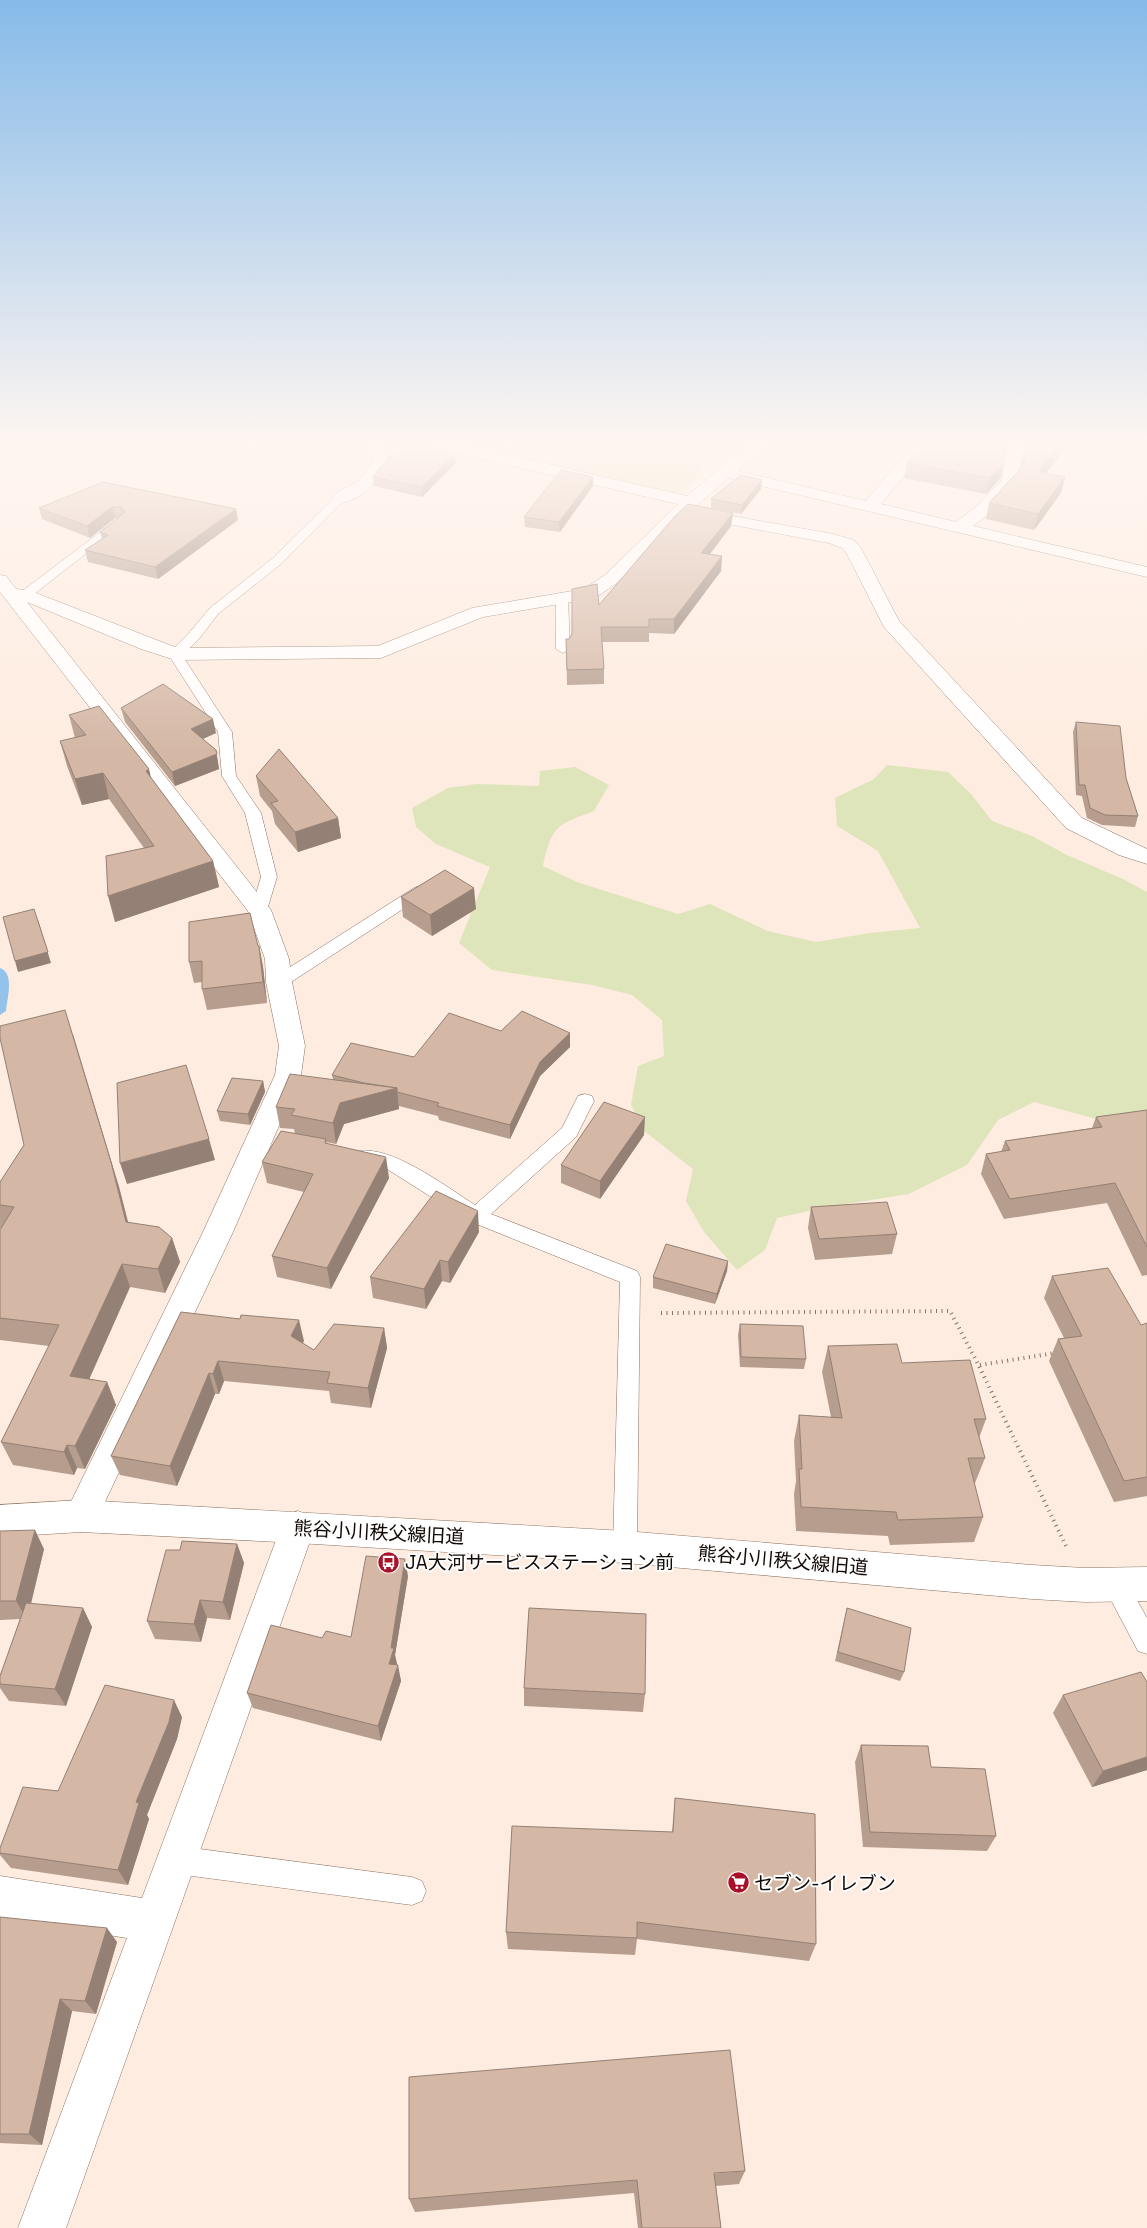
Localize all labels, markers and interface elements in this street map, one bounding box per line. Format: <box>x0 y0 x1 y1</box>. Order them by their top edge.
street label: 熊谷小川秩父線旧道 <box>293 1516 465 1549</box>
street label: 熊谷小川秩父線旧道 <box>697 1541 869 1580</box>
bus stop icon: JA大河サービスステーション前 <box>377 1550 401 1574</box>
place label: JA大河サービスステーション前 <box>405 1550 674 1575</box>
supermarket icon: セブン-イレブン <box>726 1871 750 1895</box>
place label: セブン-イレブン <box>754 1871 896 1896</box>

